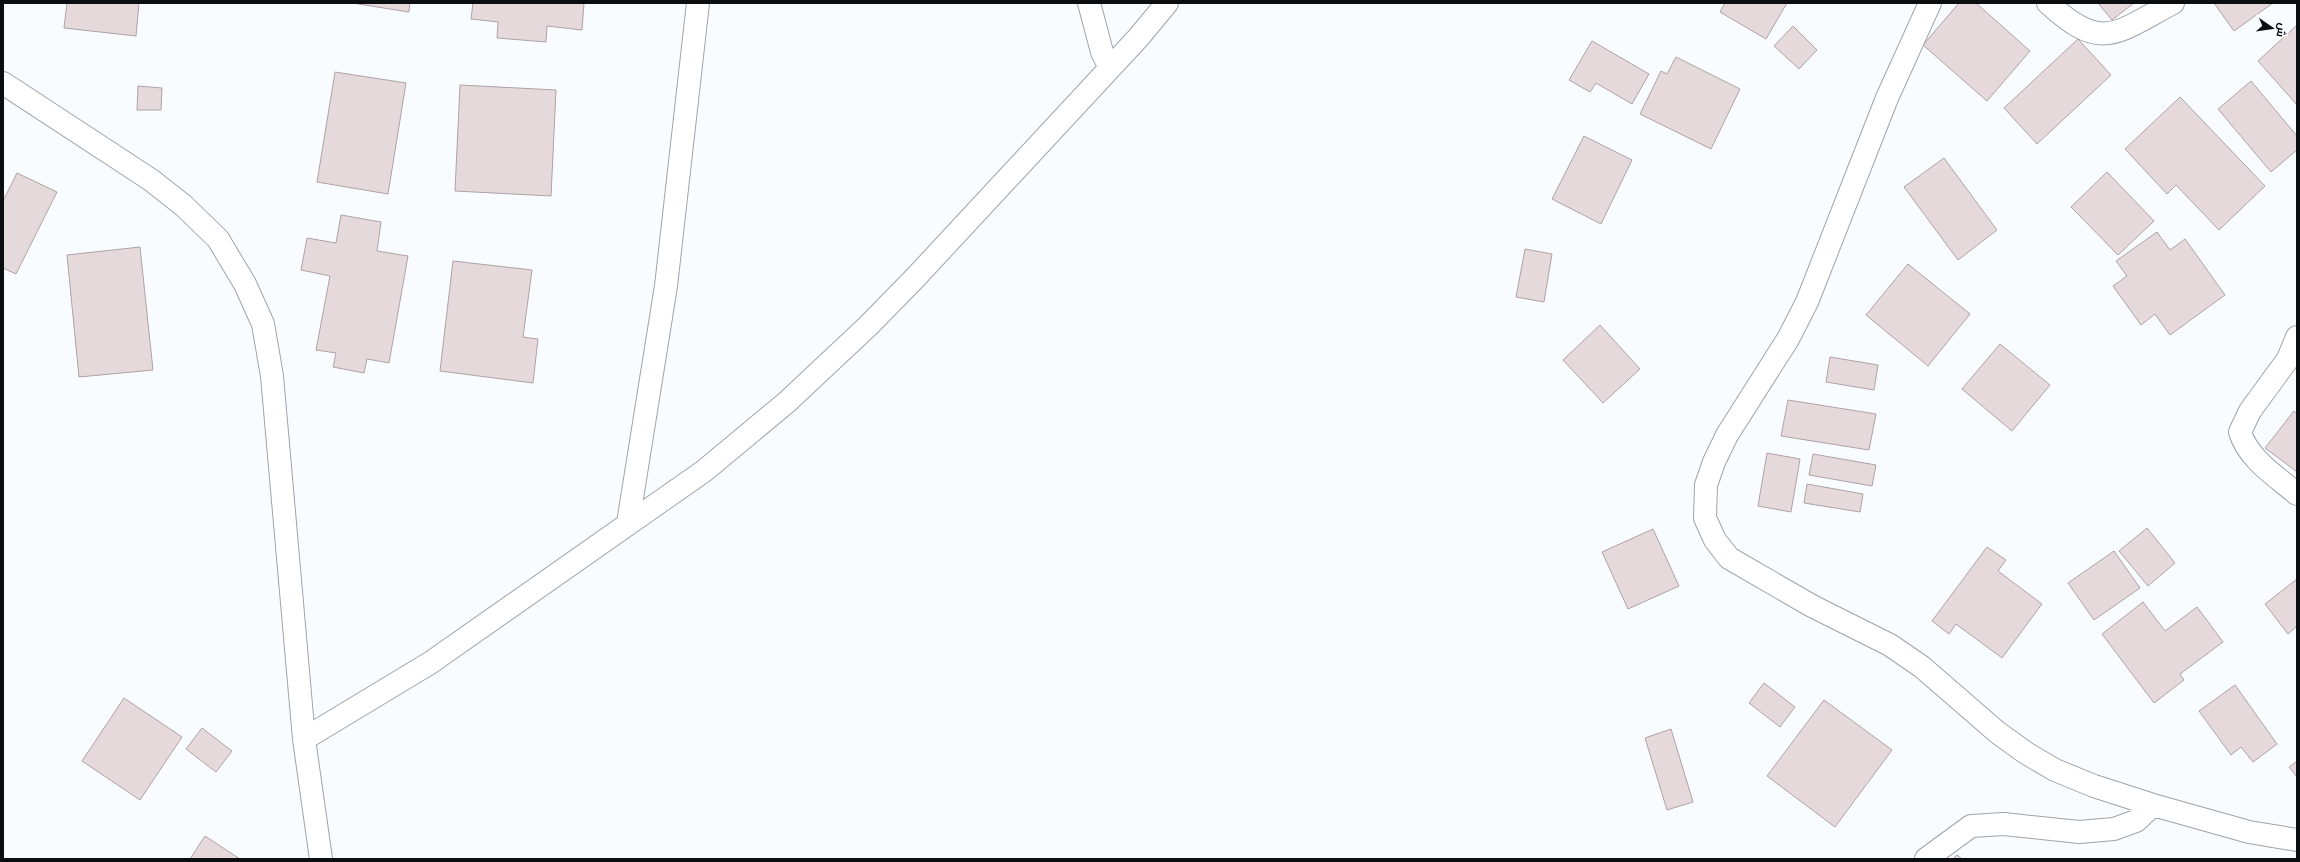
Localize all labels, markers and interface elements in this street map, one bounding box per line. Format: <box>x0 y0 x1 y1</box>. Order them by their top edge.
north arrow <box>2252 8 2292 48</box>
text: ش <box>2273 22 2289 38</box>

